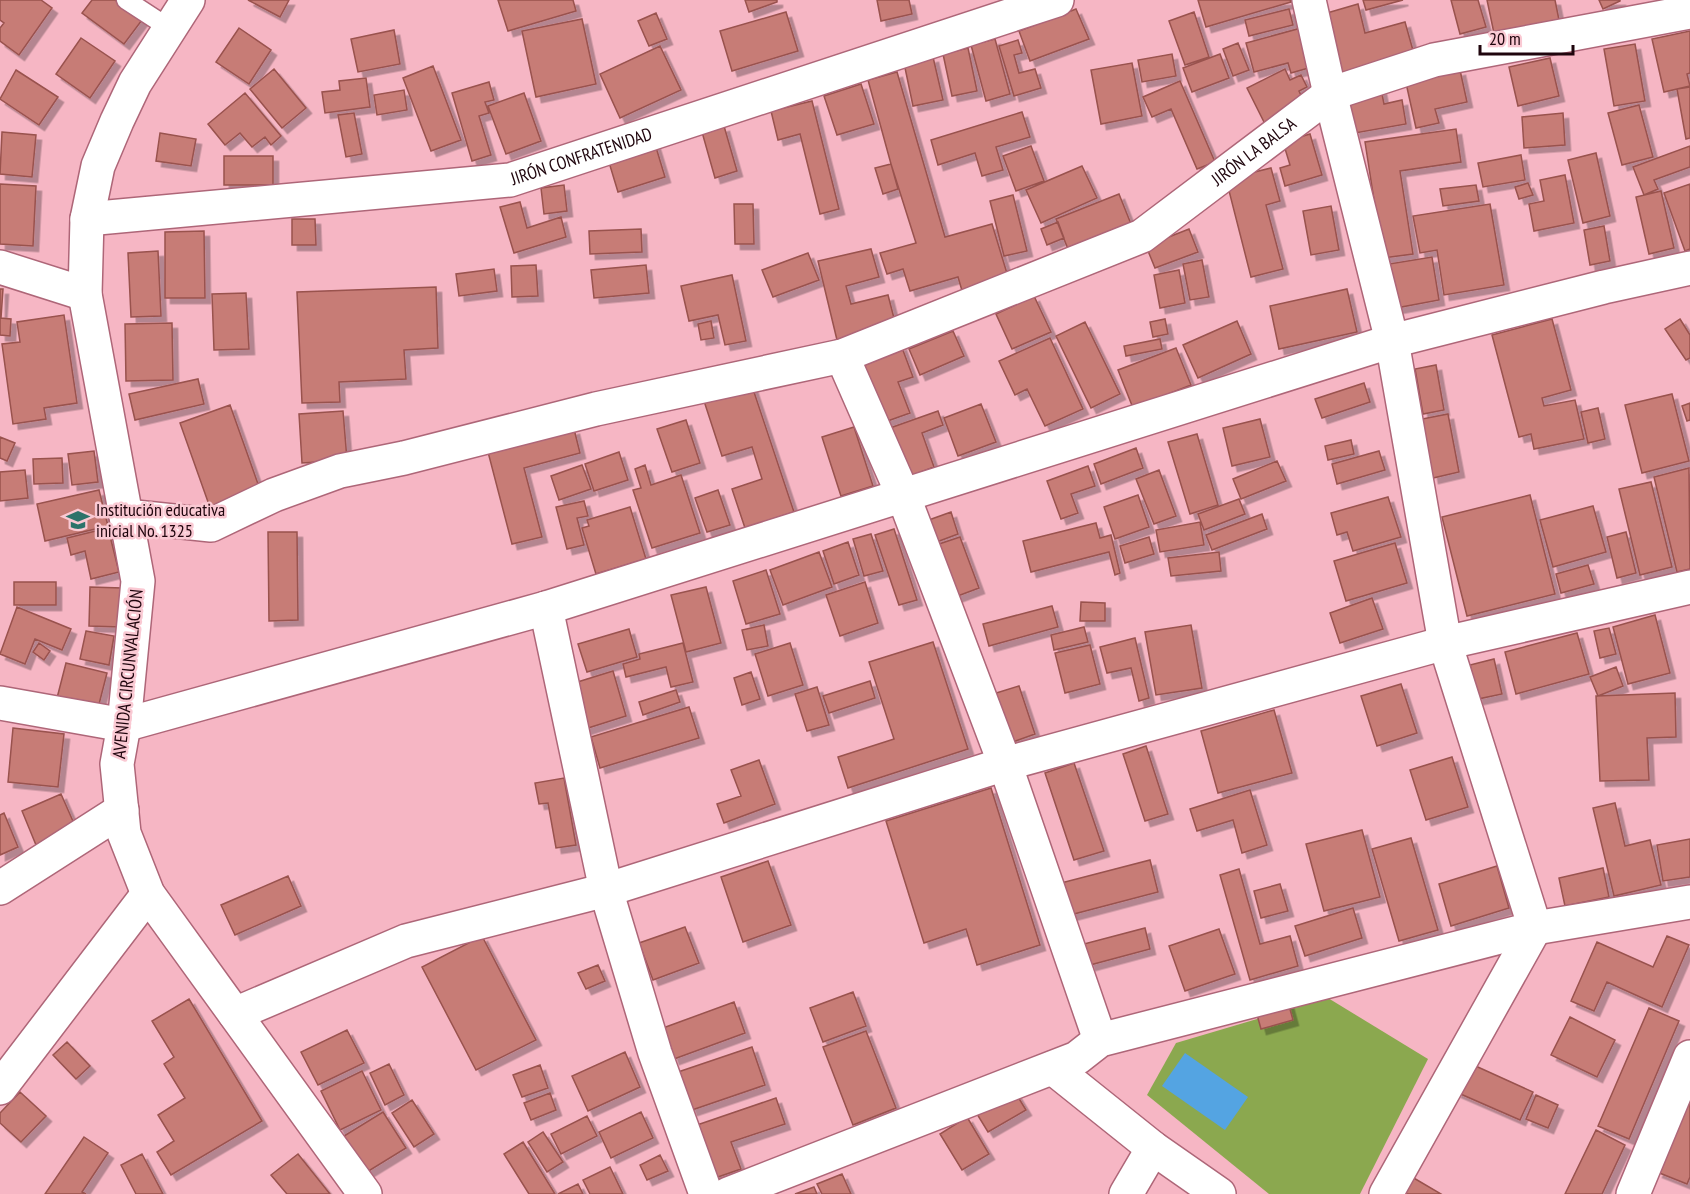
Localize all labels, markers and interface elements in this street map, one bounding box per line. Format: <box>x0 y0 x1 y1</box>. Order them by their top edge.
scale bar <box>1480 18 1573 56</box>
text: 20 m <box>1489 27 1521 50</box>
street label: JIRÓN LA BALSA <box>1206 111 1301 191</box>
street label: JIRÓN CONFRATENIDAD <box>507 122 655 190</box>
place label: Institución educativa inicial No. 1325 <box>96 498 225 542</box>
school or university icon: Institución educativa inicial No. 1325 <box>65 507 91 533</box>
street label: AVENIDA CIRCUNVALACIÓN <box>107 588 148 760</box>

